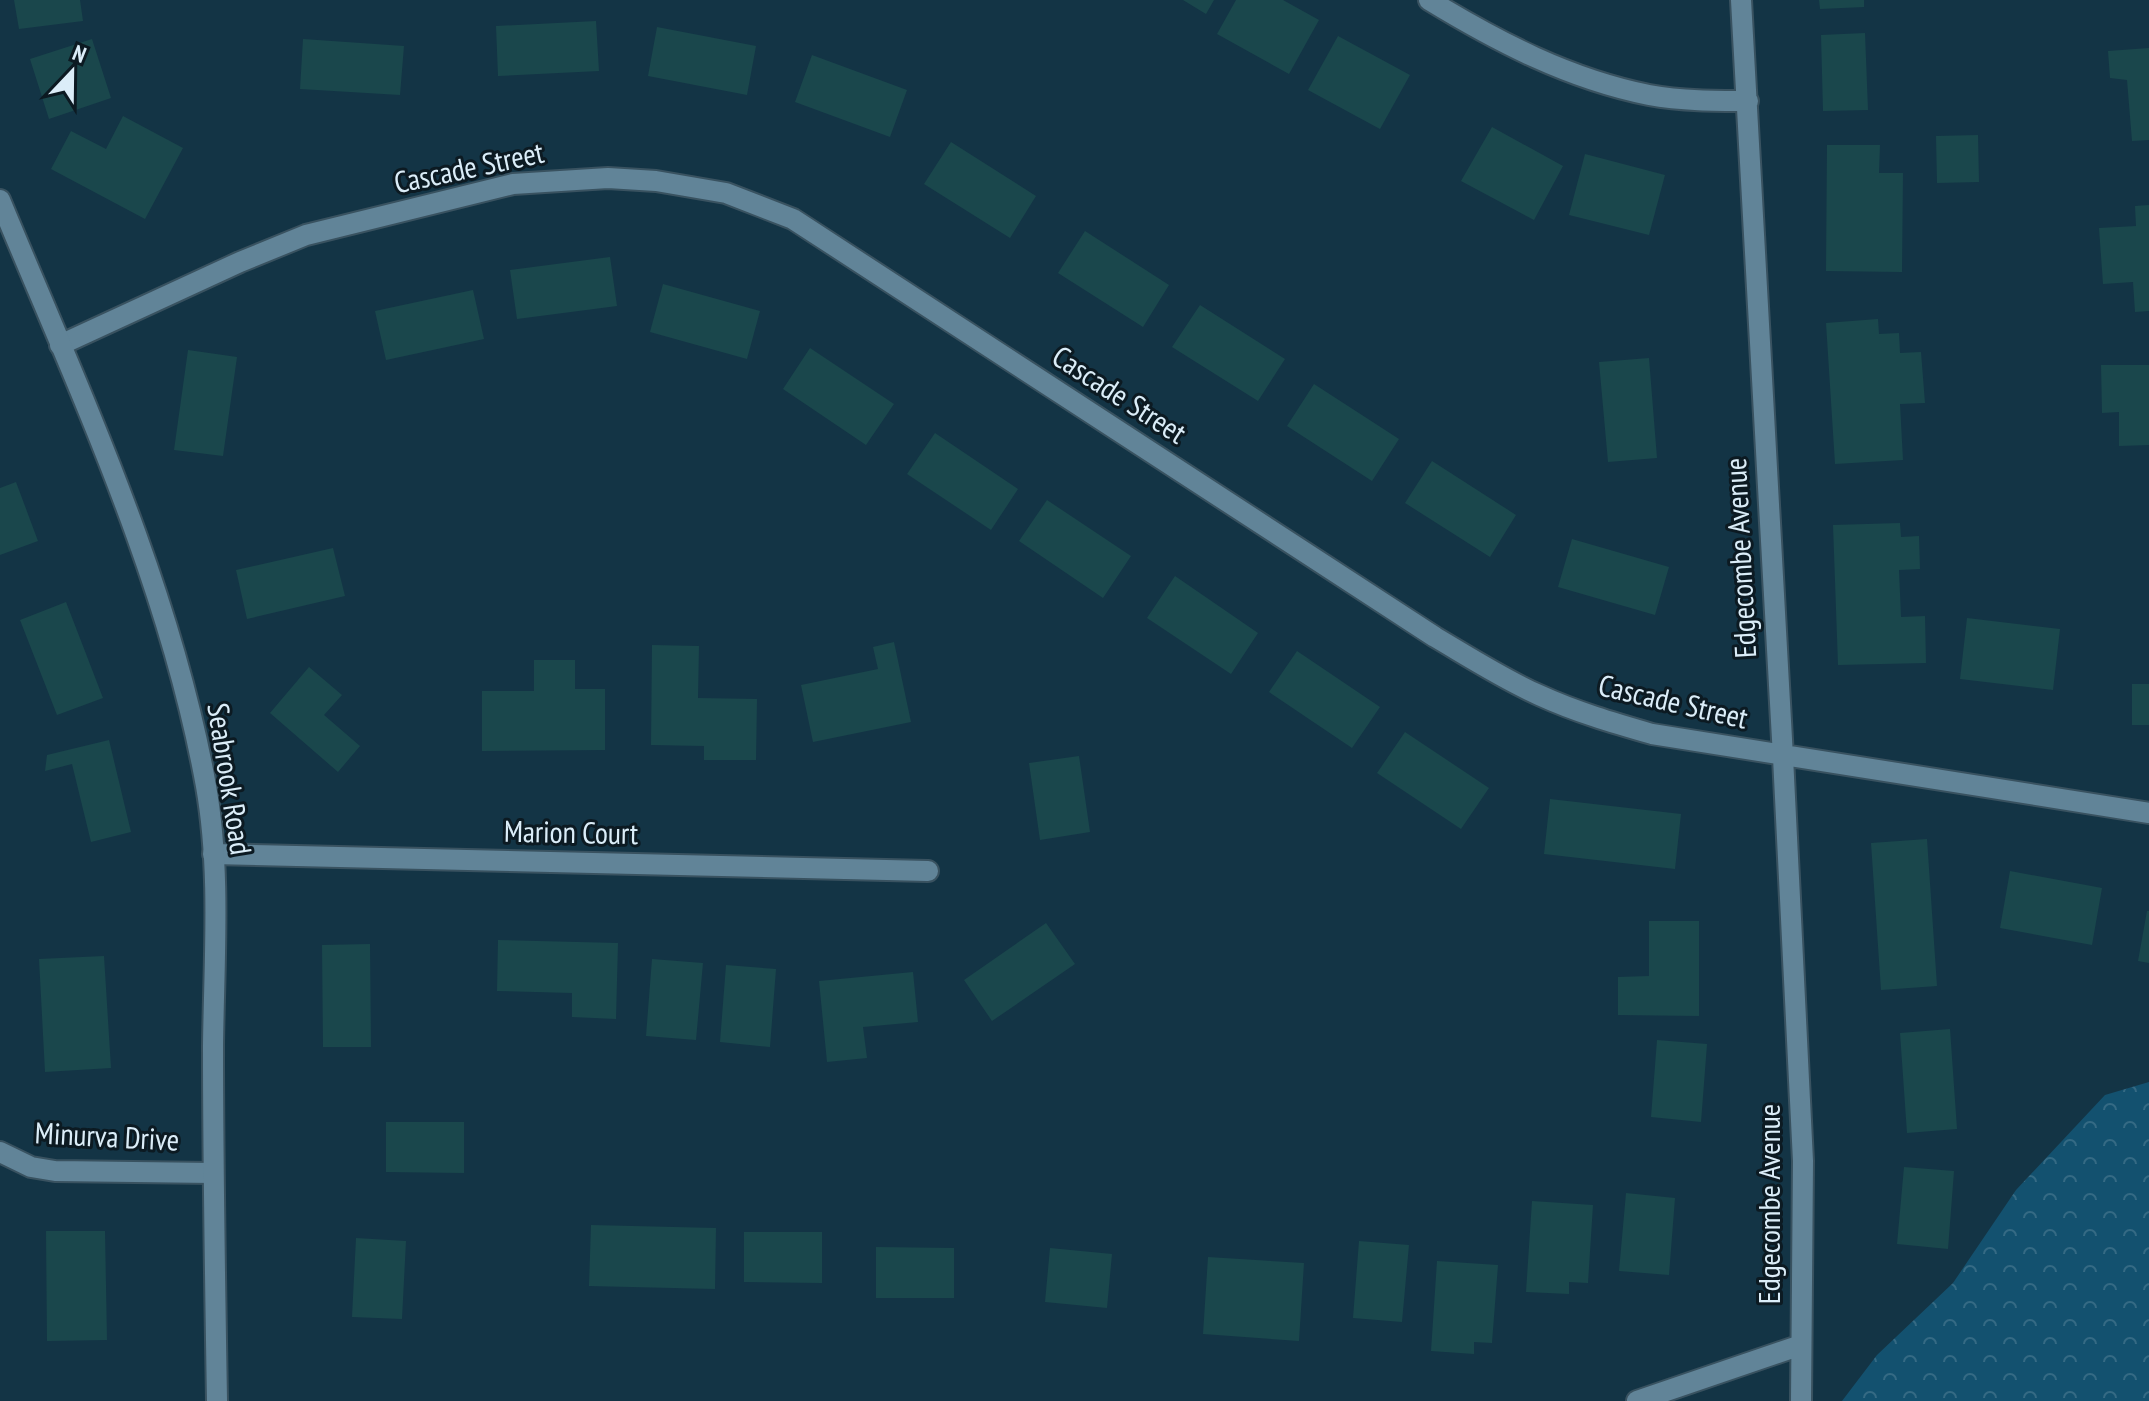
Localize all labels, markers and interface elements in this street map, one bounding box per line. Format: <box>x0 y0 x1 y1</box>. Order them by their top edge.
north arrow <box>32 32 112 112</box>
text: N <box>69 38 90 69</box>
street label: Cascade Street <box>390 132 548 201</box>
street label: Cascade Street <box>1045 336 1195 452</box>
street label: Edgecombe Avenue <box>1715 457 1764 659</box>
street label: Cascade Street <box>1595 664 1753 737</box>
street label: Seabrook Road <box>199 700 262 857</box>
street label: Marion Court <box>503 811 639 852</box>
street label: Edgecombe Avenue <box>1749 1104 1788 1304</box>
street label: Minurva Drive <box>34 1112 180 1159</box>

